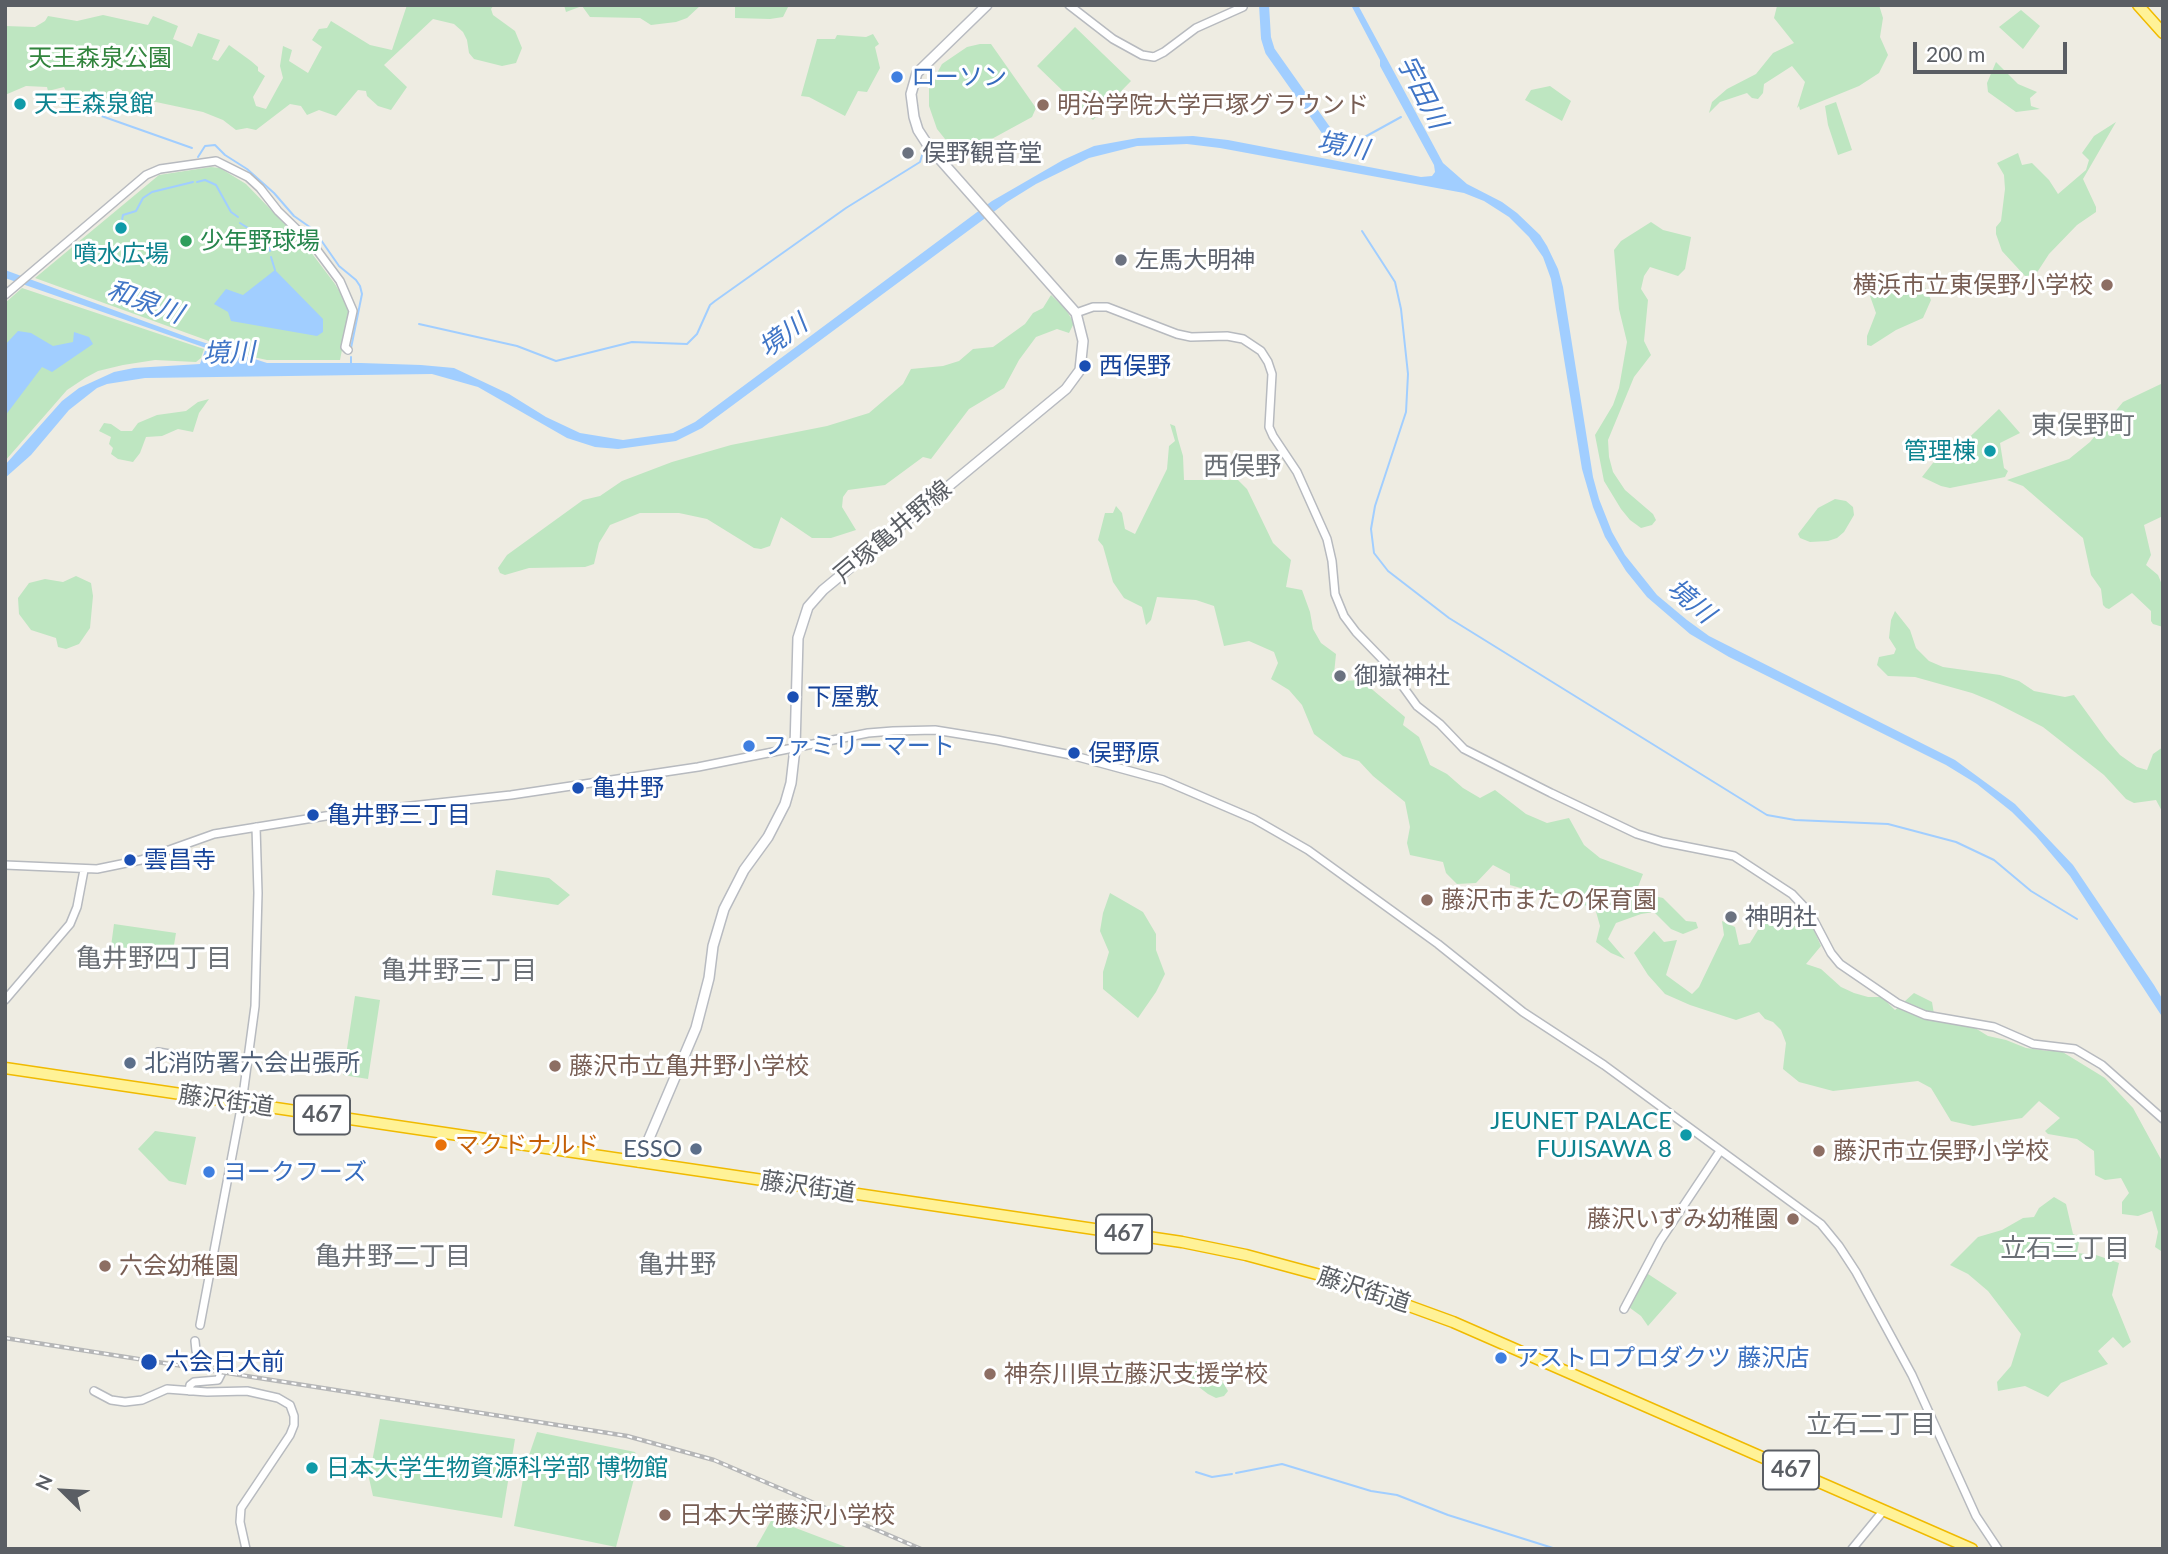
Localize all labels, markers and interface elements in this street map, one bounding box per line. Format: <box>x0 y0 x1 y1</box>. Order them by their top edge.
scale bar <box>1916 28 2070 72</box>
text: 200 m <box>1926 41 1985 66</box>
park label: 天王森泉公園 <box>28 44 172 72</box>
water label: 宇田川 <box>1390 50 1454 134</box>
place label: ローソン <box>911 63 1007 91</box>
marker: ローソン <box>889 69 905 85</box>
place label: 天王森泉館 <box>34 90 154 118</box>
place label: 明治学院大学戸塚グラウンド <box>1057 91 1369 119</box>
marker: 天王森泉館 <box>12 96 28 112</box>
marker: 明治学院大学戸塚グラウンド <box>1035 97 1051 113</box>
water label: 境川 <box>1315 126 1371 166</box>
place label: 俣野観音堂 <box>922 139 1042 167</box>
marker: 俣野観音堂 <box>900 145 916 161</box>
marker: 噴水広場 <box>113 220 129 236</box>
place label: 少年野球場 <box>200 227 320 255</box>
marker: 少年野球場 <box>178 233 194 249</box>
place label: 噴水広場 <box>73 240 169 268</box>
place label: 左馬大明神 <box>1135 246 1255 274</box>
marker: 左馬大明神 <box>1113 252 1129 268</box>
place label: 横浜市立東俣野小学校 <box>1853 271 2093 299</box>
water label: 和泉川 <box>103 274 187 330</box>
marker: 横浜市立東俣野小学校 <box>2099 277 2115 293</box>
water label: 境川 <box>753 308 813 364</box>
water label: 境川 <box>202 337 256 369</box>
place label: 西俣野 <box>1099 352 1171 380</box>
marker: 西俣野 <box>1077 358 1093 374</box>
district label: 東俣野町 <box>2031 410 2135 442</box>
place label: 管理棟 <box>1904 437 1976 465</box>
marker: 管理棟 <box>1982 443 1998 459</box>
district label: 西俣野 <box>1203 451 1281 483</box>
street label: 戸塚亀井野線 <box>829 475 957 589</box>
water label: 境川 <box>1661 572 1721 630</box>
place label: 御嶽神社 <box>1354 662 1450 690</box>
marker: 御嶽神社 <box>1332 668 1348 684</box>
place label: 下屋敷 <box>807 683 879 711</box>
marker: 下屋敷 <box>785 689 801 705</box>
place label: ファミリーマート <box>763 732 955 760</box>
marker: ファミリーマート <box>741 738 757 754</box>
place label: 俣野原 <box>1088 739 1160 767</box>
marker: 俣野原 <box>1066 745 1082 761</box>
place label: 亀井野 <box>592 774 664 802</box>
marker: 亀井野 <box>570 780 586 796</box>
place label: 亀井野三丁目 <box>327 801 471 829</box>
marker: 亀井野三丁目 <box>305 807 321 823</box>
place label: 雲昌寺 <box>144 846 216 874</box>
marker: 雲昌寺 <box>122 852 138 868</box>
place label: 藤沢市またの保育園 <box>1441 886 1657 914</box>
marker: 藤沢市またの保育園 <box>1419 892 1435 908</box>
place label: 神明社 <box>1745 903 1817 931</box>
marker: 神明社 <box>1723 909 1739 925</box>
district label: 亀井野四丁目 <box>76 943 232 975</box>
district label: 亀井野三丁目 <box>381 955 537 987</box>
place label: 北消防署六会出張所 <box>144 1049 360 1077</box>
place label: 藤沢市立亀井野小学校 <box>569 1052 809 1080</box>
marker: 北消防署六会出張所 <box>122 1055 138 1071</box>
marker: 藤沢市立亀井野小学校 <box>547 1058 563 1074</box>
street label: 藤沢街道 <box>176 1080 276 1122</box>
road number: 467 <box>294 1096 350 1134</box>
place label: JEUNET PALACE FUJISAWA 8 <box>1490 1107 1672 1163</box>
marker: JEUNET PALACE FUJISAWA 8 <box>1678 1127 1694 1143</box>
place label: マクドナルド <box>455 1131 599 1159</box>
place label: ESSO <box>623 1135 682 1163</box>
marker: マクドナルド <box>433 1137 449 1153</box>
place label: 藤沢市立俣野小学校 <box>1833 1137 2049 1165</box>
marker: ESSO <box>688 1141 704 1157</box>
marker: 藤沢市立俣野小学校 <box>1811 1143 1827 1159</box>
place label: ヨークフーズ <box>223 1158 367 1186</box>
marker: ヨークフーズ <box>201 1164 217 1180</box>
street label: 藤沢街道 <box>758 1166 858 1208</box>
place label: 藤沢いずみ幼稚園 <box>1587 1205 1779 1233</box>
marker: 藤沢いずみ幼稚園 <box>1785 1211 1801 1227</box>
road number: 467 <box>1096 1214 1152 1254</box>
district label: 立石三丁目 <box>2000 1233 2130 1265</box>
district label: 亀井野二丁目 <box>315 1241 471 1273</box>
district label: 亀井野 <box>638 1249 716 1281</box>
place label: 六会幼稚園 <box>119 1252 239 1280</box>
marker: 六会幼稚園 <box>97 1258 113 1274</box>
street label: 藤沢街道 <box>1314 1261 1414 1319</box>
place label: アストロプロダクツ 藤沢店 <box>1515 1344 1809 1372</box>
place label: 六会日大前 <box>165 1348 285 1376</box>
marker: アストロプロダクツ 藤沢店 <box>1493 1350 1509 1366</box>
marker: 六会日大前 <box>139 1352 159 1372</box>
place label: 神奈川県立藤沢支援学校 <box>1004 1360 1268 1388</box>
marker: 神奈川県立藤沢支援学校 <box>982 1366 998 1382</box>
district label: 立石二丁目 <box>1806 1409 1936 1441</box>
road number: 467 <box>1763 1450 1819 1490</box>
place label: 日本大学生物資源科学部 博物館 <box>326 1454 668 1482</box>
north arrow <box>28 1456 98 1526</box>
marker: 日本大学生物資源科学部 博物館 <box>304 1460 320 1476</box>
text: N <box>30 1471 57 1494</box>
place label: 日本大学藤沢小学校 <box>679 1501 895 1529</box>
marker: 日本大学藤沢小学校 <box>657 1507 673 1523</box>

